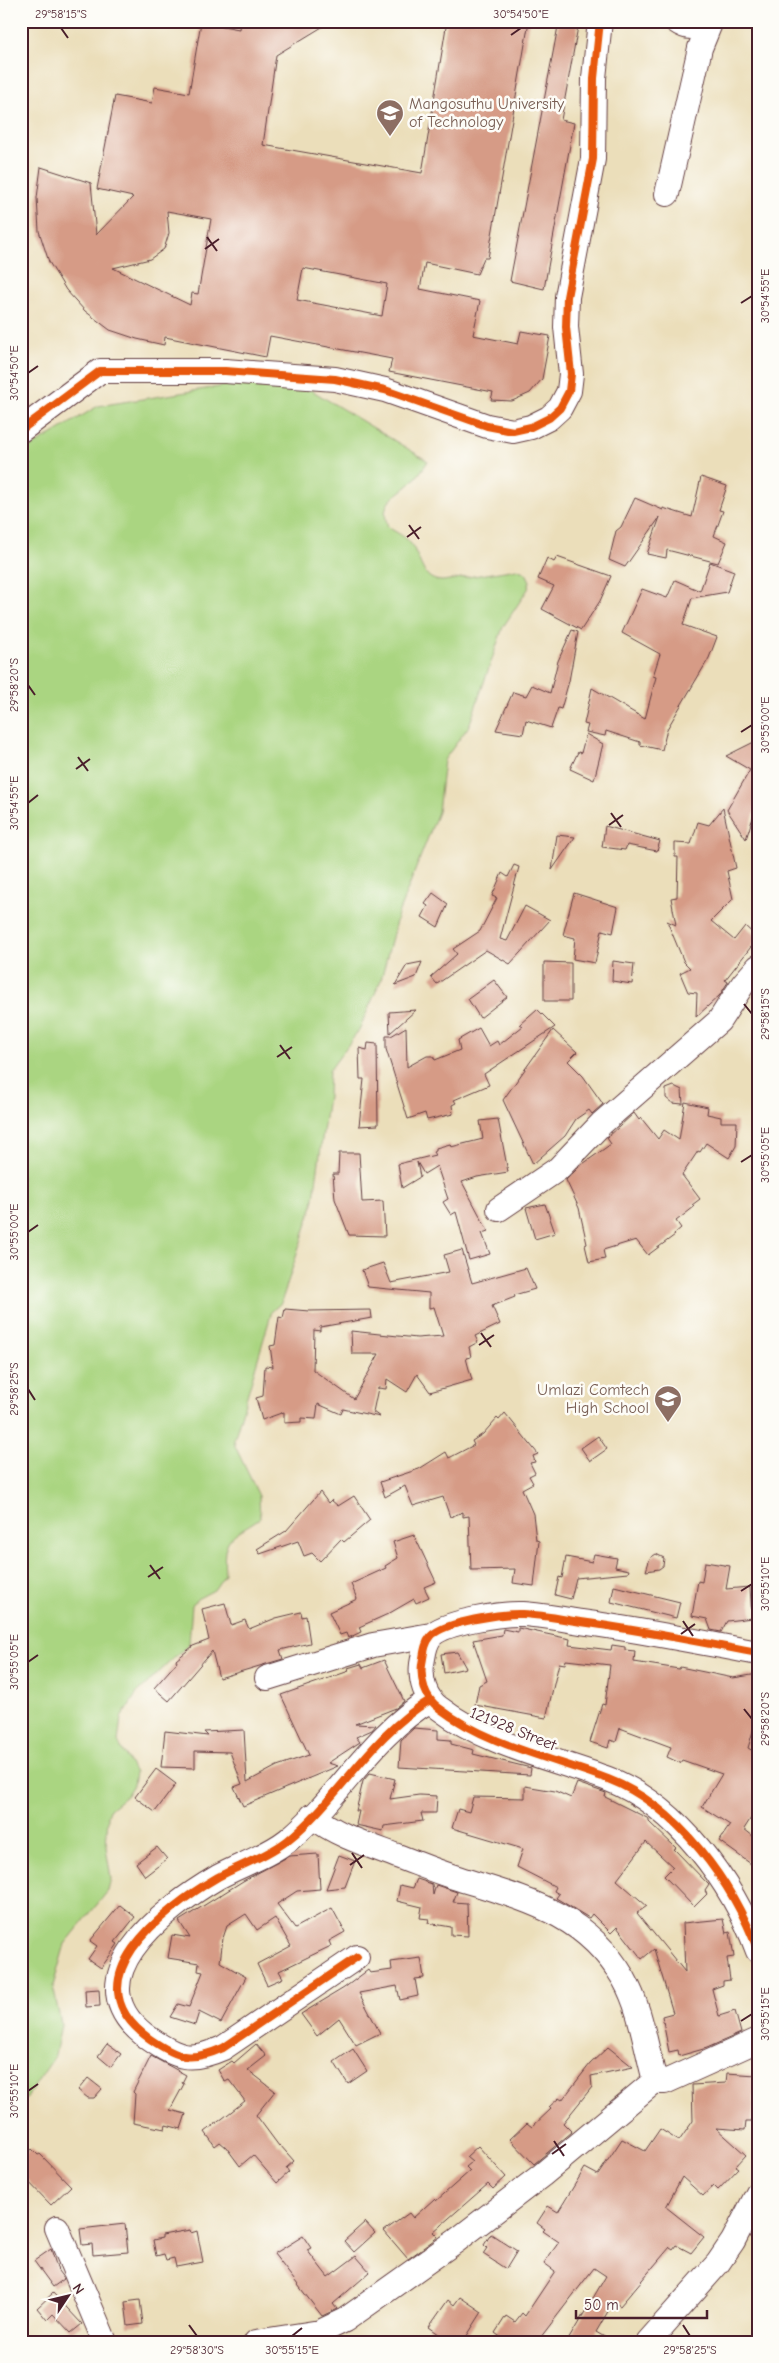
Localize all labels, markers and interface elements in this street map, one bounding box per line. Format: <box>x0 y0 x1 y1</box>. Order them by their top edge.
text: 29°58'15"S <box>35 7 87 21</box>
text: 30°54'50"E <box>493 7 549 21</box>
place label: Mangosuthu University of Technology <box>409 95 565 131</box>
school or university icon: Mangosuthu University of Technology <box>375 98 405 137</box>
text: 30°54'55"E <box>758 269 772 323</box>
text: 30°54'50"E <box>7 345 21 401</box>
text: 29°58'20"S <box>7 658 21 712</box>
text: 30°55'00"E <box>758 697 772 753</box>
text: 30°54'55"E <box>7 776 21 830</box>
text: 29°58'15"S <box>758 988 772 1040</box>
text: 30°55'05"E <box>758 1127 772 1183</box>
text: 30°55'00"E <box>7 1204 21 1260</box>
text: 29°58'25"S <box>7 1362 21 1416</box>
place label: Umlazi Comtech High School <box>537 1381 649 1417</box>
school or university icon: Umlazi Comtech High School <box>653 1384 683 1423</box>
text: 30°55'10"E <box>758 1557 772 1611</box>
text: 30°55'05"E <box>7 1634 21 1690</box>
text: 29°58'20"S <box>758 1692 772 1746</box>
street label: 121928 Street <box>467 1704 559 1755</box>
text: 30°55'15"E <box>758 1987 772 2041</box>
text: 30°55'10"E <box>7 2064 21 2118</box>
north arrow <box>42 2270 92 2320</box>
text: N <box>69 2280 88 2297</box>
scale bar <box>576 2288 708 2320</box>
text: 50 m <box>584 2296 619 2314</box>
text: 29°58'30"S <box>170 2343 224 2357</box>
text: 30°55'15"E <box>265 2343 319 2357</box>
text: 29°58'25"S <box>663 2343 717 2357</box>

